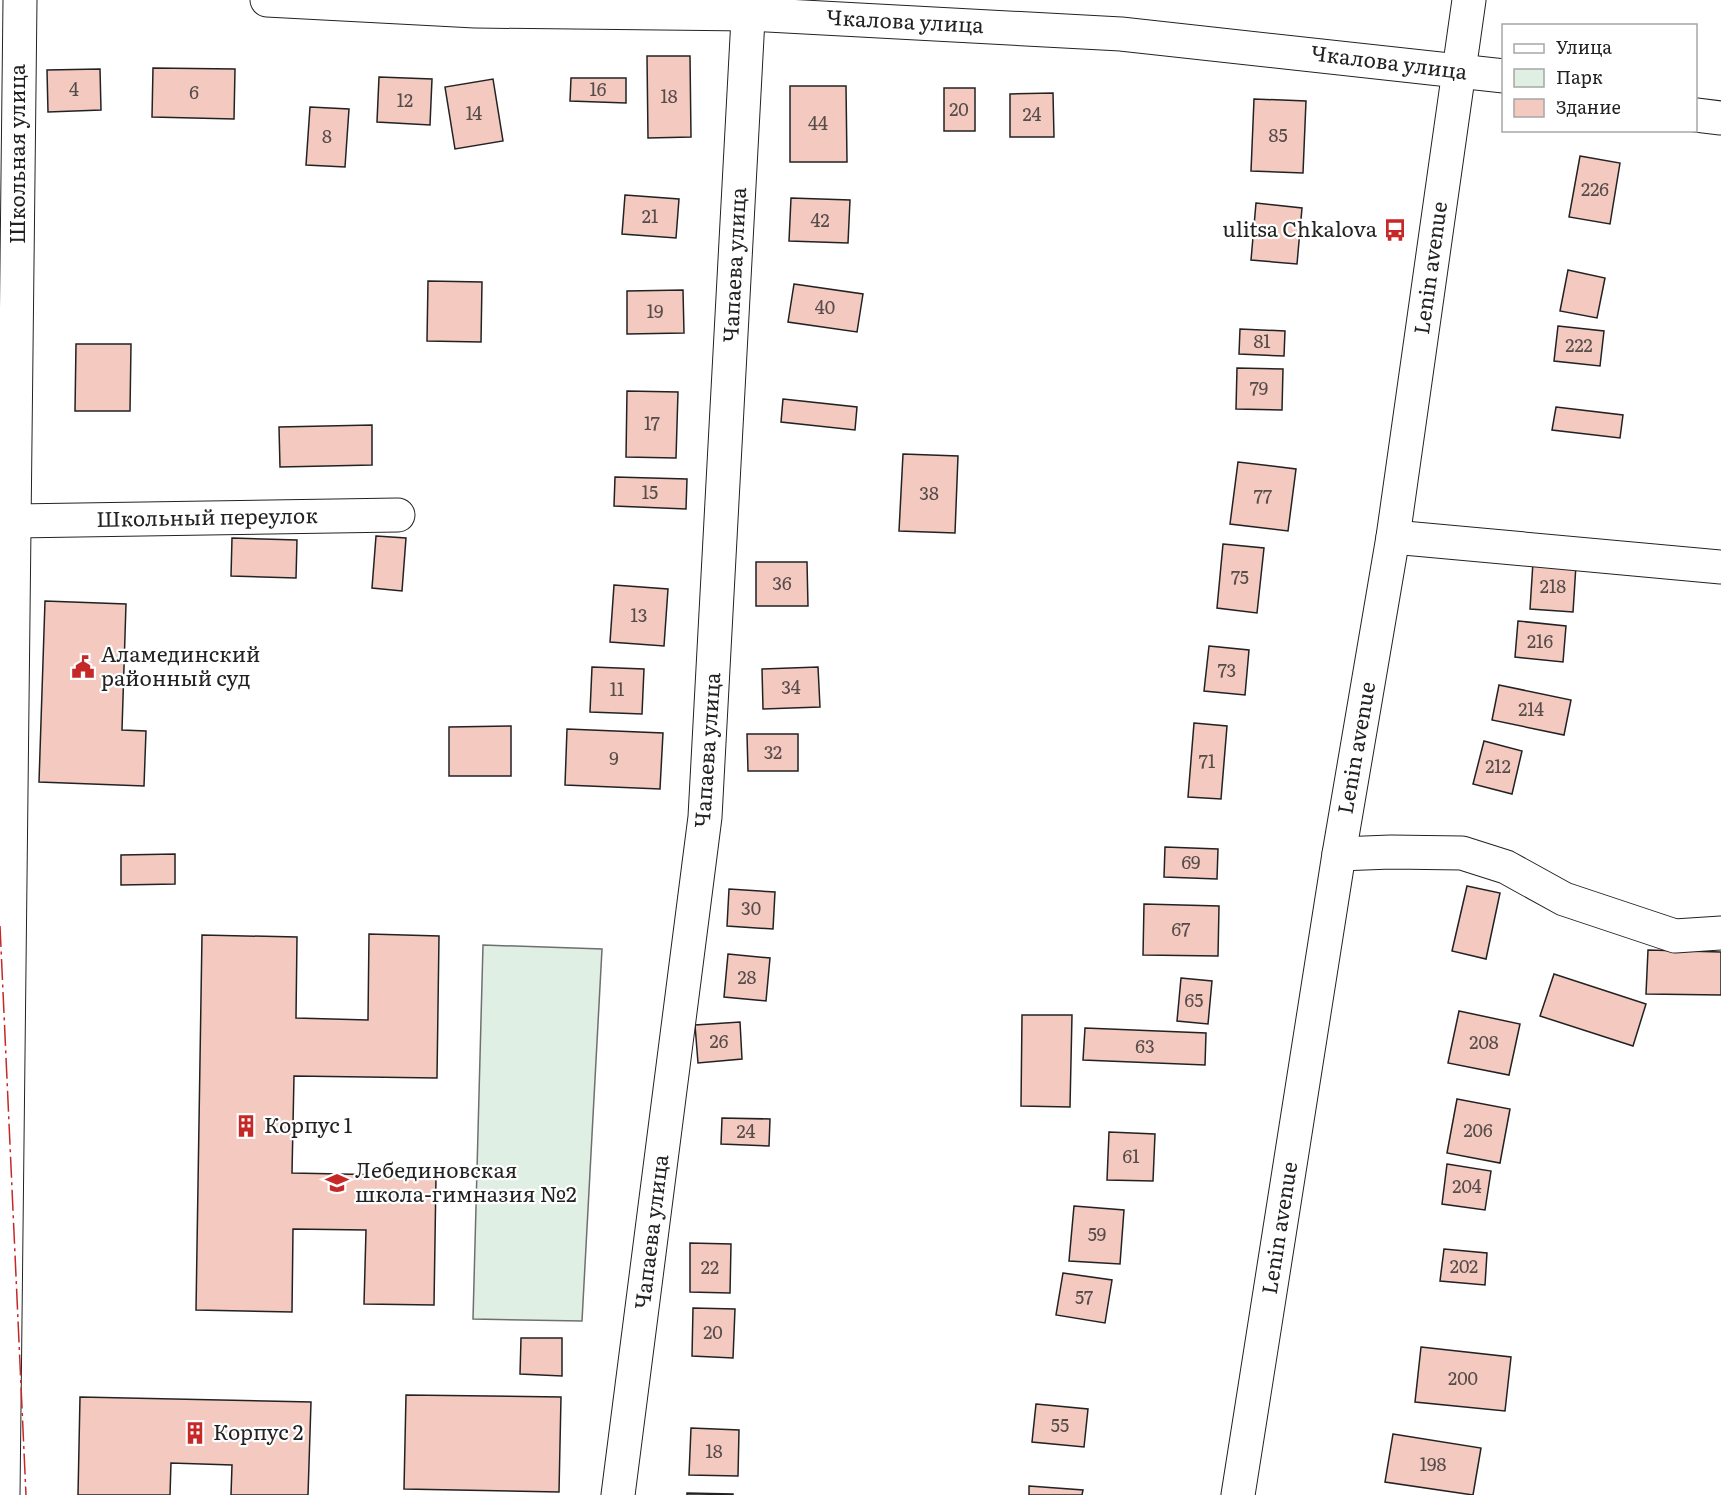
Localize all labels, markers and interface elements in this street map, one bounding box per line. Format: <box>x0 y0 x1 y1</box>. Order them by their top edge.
street label: Чкалова улица <box>826 0 985 39</box>
legend <box>1502 24 1697 132</box>
text: Улица <box>1556 33 1612 60</box>
street label: Чкалова улица <box>1309 36 1470 86</box>
street label: Школьная улица <box>0 63 31 244</box>
text: Парк <box>1556 63 1603 90</box>
house number: 4 <box>69 75 79 102</box>
house number: 16 <box>590 75 607 102</box>
house number: 6 <box>189 78 199 105</box>
house number: 18 <box>660 82 678 109</box>
house number: 12 <box>397 86 413 113</box>
text: Здание <box>1556 93 1621 120</box>
house number: 20 <box>949 95 969 122</box>
house number: 14 <box>466 99 482 126</box>
house number: 24 <box>1022 100 1042 127</box>
house number: 44 <box>808 109 828 136</box>
house number: 85 <box>1268 121 1288 148</box>
house number: 8 <box>322 122 332 149</box>
house number: 226 <box>1581 175 1609 202</box>
street label: Чапаева улица <box>713 186 752 343</box>
street label: Lenin avenue <box>1404 199 1453 336</box>
house number: 21 <box>642 202 658 229</box>
house number: 42 <box>810 206 830 233</box>
place label: ulitsa Chkalova <box>1222 212 1378 243</box>
bus stop icon: ulitsa Chkalova <box>1382 217 1408 243</box>
house number: 40 <box>815 293 835 320</box>
house number: 19 <box>647 297 663 324</box>
house number: 81 <box>1253 327 1271 354</box>
house number: 222 <box>1565 331 1593 358</box>
house number: 79 <box>1250 374 1268 401</box>
house number: 17 <box>644 409 660 436</box>
house number: 15 <box>642 478 658 505</box>
house number: 38 <box>919 479 939 506</box>
house number: 77 <box>1254 482 1272 509</box>
street label: Школьный переулок <box>96 498 319 533</box>
house number: 75 <box>1231 563 1249 590</box>
house number: 36 <box>772 569 792 596</box>
house number: 218 <box>1540 572 1566 599</box>
house number: 13 <box>630 601 648 628</box>
house number: 216 <box>1527 627 1553 654</box>
place label: Аламединский районный суд <box>101 637 260 692</box>
public building icon: Аламединский районный суд <box>70 654 96 680</box>
house number: 73 <box>1218 656 1236 683</box>
street label: Чапаева улица <box>685 670 726 829</box>
house number: 34 <box>781 673 801 700</box>
house number: 11 <box>610 675 624 702</box>
street label: Lenin avenue <box>1328 679 1381 816</box>
house number: 214 <box>1518 695 1544 722</box>
house number: 32 <box>764 738 782 765</box>
house number: 9 <box>609 744 619 771</box>
house number: 71 <box>1199 747 1215 774</box>
house number: 212 <box>1485 752 1511 779</box>
house number: 69 <box>1181 848 1201 875</box>
house number: 30 <box>741 894 761 921</box>
house number: 67 <box>1172 915 1190 942</box>
house number: 28 <box>737 963 757 990</box>
house number: 65 <box>1185 986 1203 1013</box>
house number: 26 <box>710 1027 729 1054</box>
house number: 208 <box>1469 1028 1499 1055</box>
house number: 63 <box>1135 1032 1155 1059</box>
place label: Корпус 1 <box>264 1108 353 1139</box>
building icon: Корпус 1 <box>233 1113 259 1139</box>
house number: 206 <box>1463 1116 1493 1143</box>
house number: 24 <box>736 1117 756 1144</box>
house number: 61 <box>1123 1142 1140 1169</box>
street label: Чапаева улица <box>625 1152 674 1311</box>
place label: Лебединовская школа-гимназия №2 <box>355 1153 577 1208</box>
street label: Lenin avenue <box>1252 1159 1303 1296</box>
school or university icon: Лебединовская школа-гимназия №2 <box>324 1170 350 1196</box>
house number: 204 <box>1452 1172 1482 1199</box>
house number: 59 <box>1088 1220 1106 1247</box>
house number: 202 <box>1450 1252 1478 1279</box>
house number: 22 <box>701 1253 719 1280</box>
house number: 57 <box>1075 1283 1093 1310</box>
house number: 20 <box>703 1318 723 1345</box>
house number: 200 <box>1448 1364 1478 1391</box>
house number: 55 <box>1051 1411 1069 1438</box>
place label: Корпус 2 <box>213 1415 304 1446</box>
building icon: Корпус 2 <box>182 1420 208 1446</box>
house number: 18 <box>705 1437 723 1464</box>
house number: 198 <box>1420 1450 1446 1477</box>

